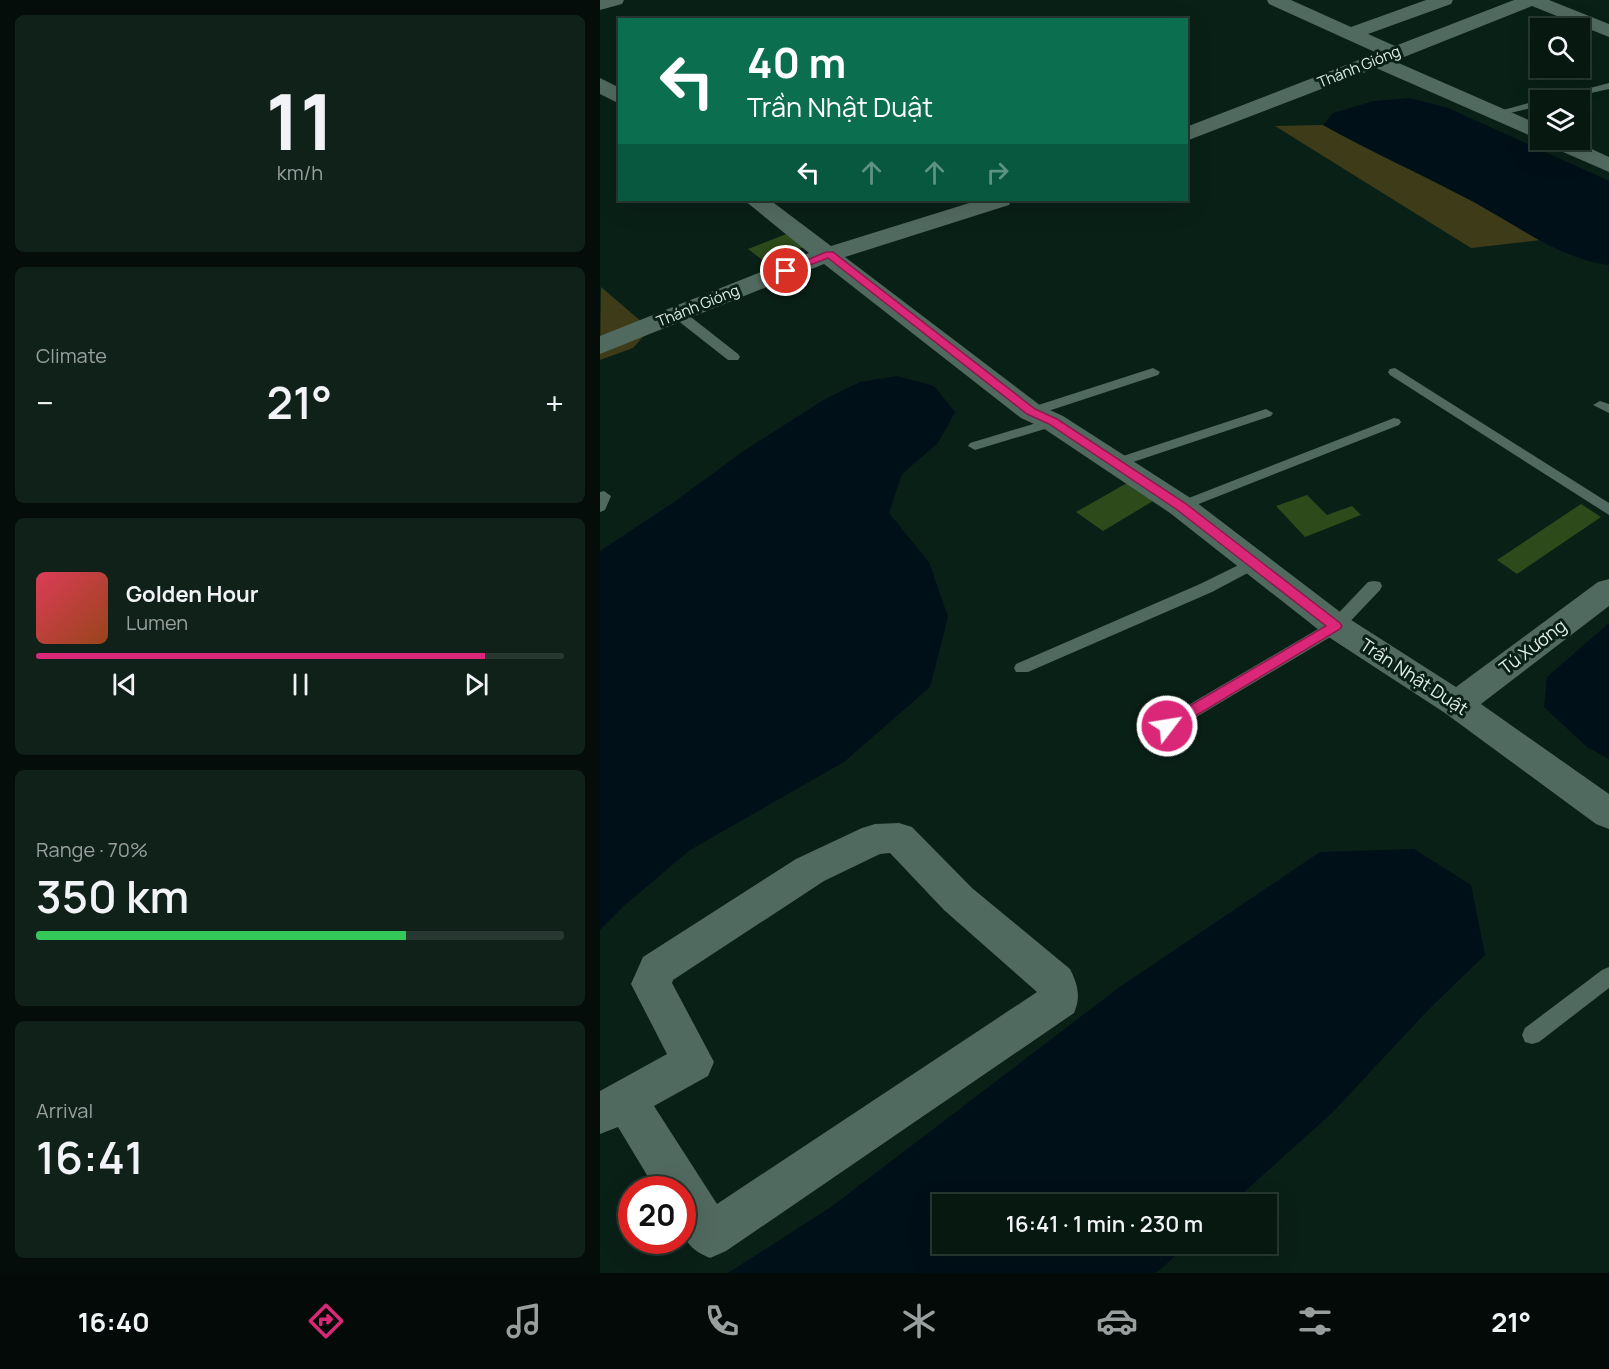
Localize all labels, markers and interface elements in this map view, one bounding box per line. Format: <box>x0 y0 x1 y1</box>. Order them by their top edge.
map controls <box>1530 18 1590 150</box>
button: search <box>1530 18 1590 78</box>
text: 40 m <box>747 33 846 91</box>
street label: Thánh Gióng <box>1314 40 1403 93</box>
icon: left <box>648 42 726 120</box>
text: 11 <box>266 67 334 173</box>
text: Trần Nhật Duật <box>747 88 933 125</box>
button: layers <box>1530 90 1590 150</box>
icon: left <box>792 156 825 189</box>
icon: ahead <box>855 156 888 189</box>
icon: ahead <box>918 156 951 189</box>
icon: right <box>981 156 1014 189</box>
text: km/h <box>277 159 323 186</box>
pin <box>760 245 811 296</box>
icon: arrive <box>769 254 802 287</box>
street label: Thánh Gióng <box>653 279 742 332</box>
text: Climate <box>36 342 107 369</box>
text: 21° <box>267 371 332 433</box>
text: − <box>36 380 54 425</box>
text: + <box>545 380 564 425</box>
text: Golden Hour <box>126 579 259 609</box>
text: Lumen <box>126 609 188 636</box>
street label: Tú Xương <box>1494 613 1571 679</box>
street label: Trần Nhật Duật <box>1356 632 1473 720</box>
icon: previous <box>108 668 141 701</box>
icon: pause <box>284 668 317 701</box>
icon: next <box>460 668 493 701</box>
position arrow <box>1135 694 1199 758</box>
text: Range · 70% <box>36 836 148 863</box>
text: 350 km <box>36 865 189 927</box>
text: Arrival <box>36 1097 93 1124</box>
text: 16:41 <box>36 1126 144 1188</box>
speed limit sign: 20 <box>618 1176 696 1254</box>
text: 16:41 · 1 min · 230 m <box>1006 1209 1203 1239</box>
icon: directions <box>305 1300 347 1342</box>
icon: music <box>503 1300 545 1342</box>
icon: phone <box>701 1300 743 1342</box>
icon: climate <box>898 1300 940 1342</box>
icon: car <box>1096 1300 1138 1342</box>
icon: filters <box>1294 1300 1336 1342</box>
text: 16:40 <box>78 1303 150 1340</box>
text: 21° <box>1491 1303 1531 1340</box>

